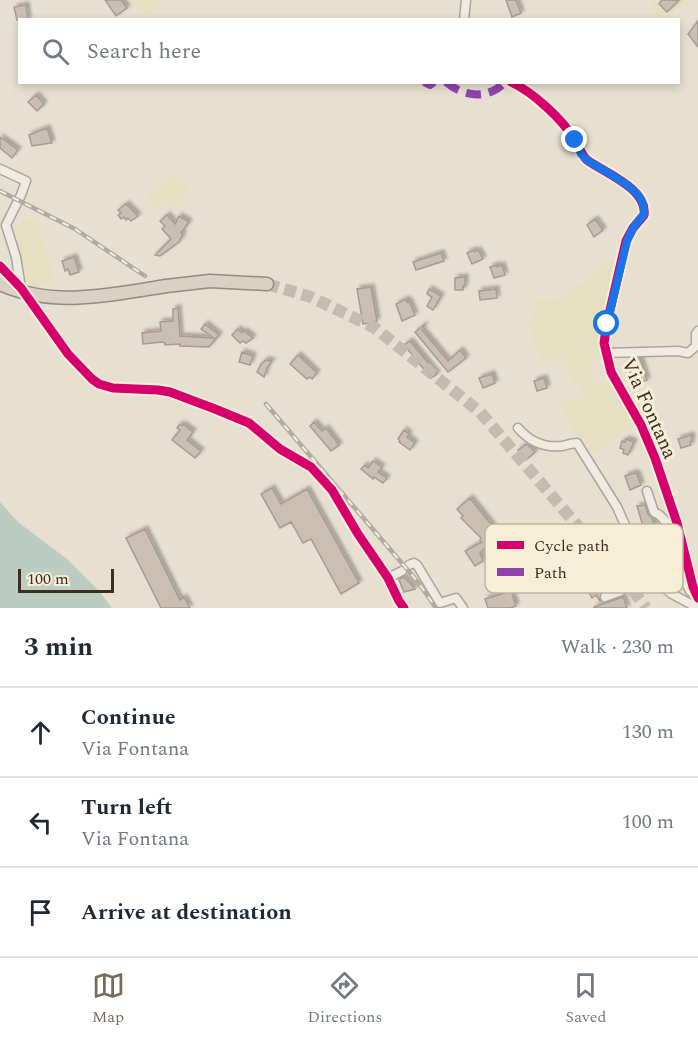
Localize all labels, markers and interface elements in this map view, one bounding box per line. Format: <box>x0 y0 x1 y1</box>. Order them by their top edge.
search box <box>18 18 680 84</box>
icon: search <box>39 35 72 68</box>
text: Search here <box>87 35 201 68</box>
route end <box>561 126 587 152</box>
route start <box>593 310 619 336</box>
street label: Via Fontana <box>613 353 685 464</box>
legend <box>485 524 683 593</box>
text: Cycle path <box>534 534 609 558</box>
text: Path <box>534 561 567 585</box>
scale bar <box>18 566 114 594</box>
text: 100 m <box>27 567 69 591</box>
text: 3 min <box>24 627 93 667</box>
text: Walk · 230 m <box>561 632 674 662</box>
text: Continue <box>81 701 176 734</box>
icon: ahead <box>24 716 57 749</box>
text: 130 m <box>622 717 674 747</box>
text: Via Fontana <box>81 734 189 764</box>
text: Turn left <box>81 791 173 824</box>
icon: left <box>24 806 57 839</box>
text: 100 m <box>622 807 674 837</box>
text: Via Fontana <box>81 824 189 854</box>
icon: arrive <box>24 896 57 929</box>
text: Arrive at destination <box>81 896 292 929</box>
tab: Map <box>92 969 125 1029</box>
tab: Directions <box>308 969 382 1029</box>
tab: Saved <box>565 969 606 1029</box>

